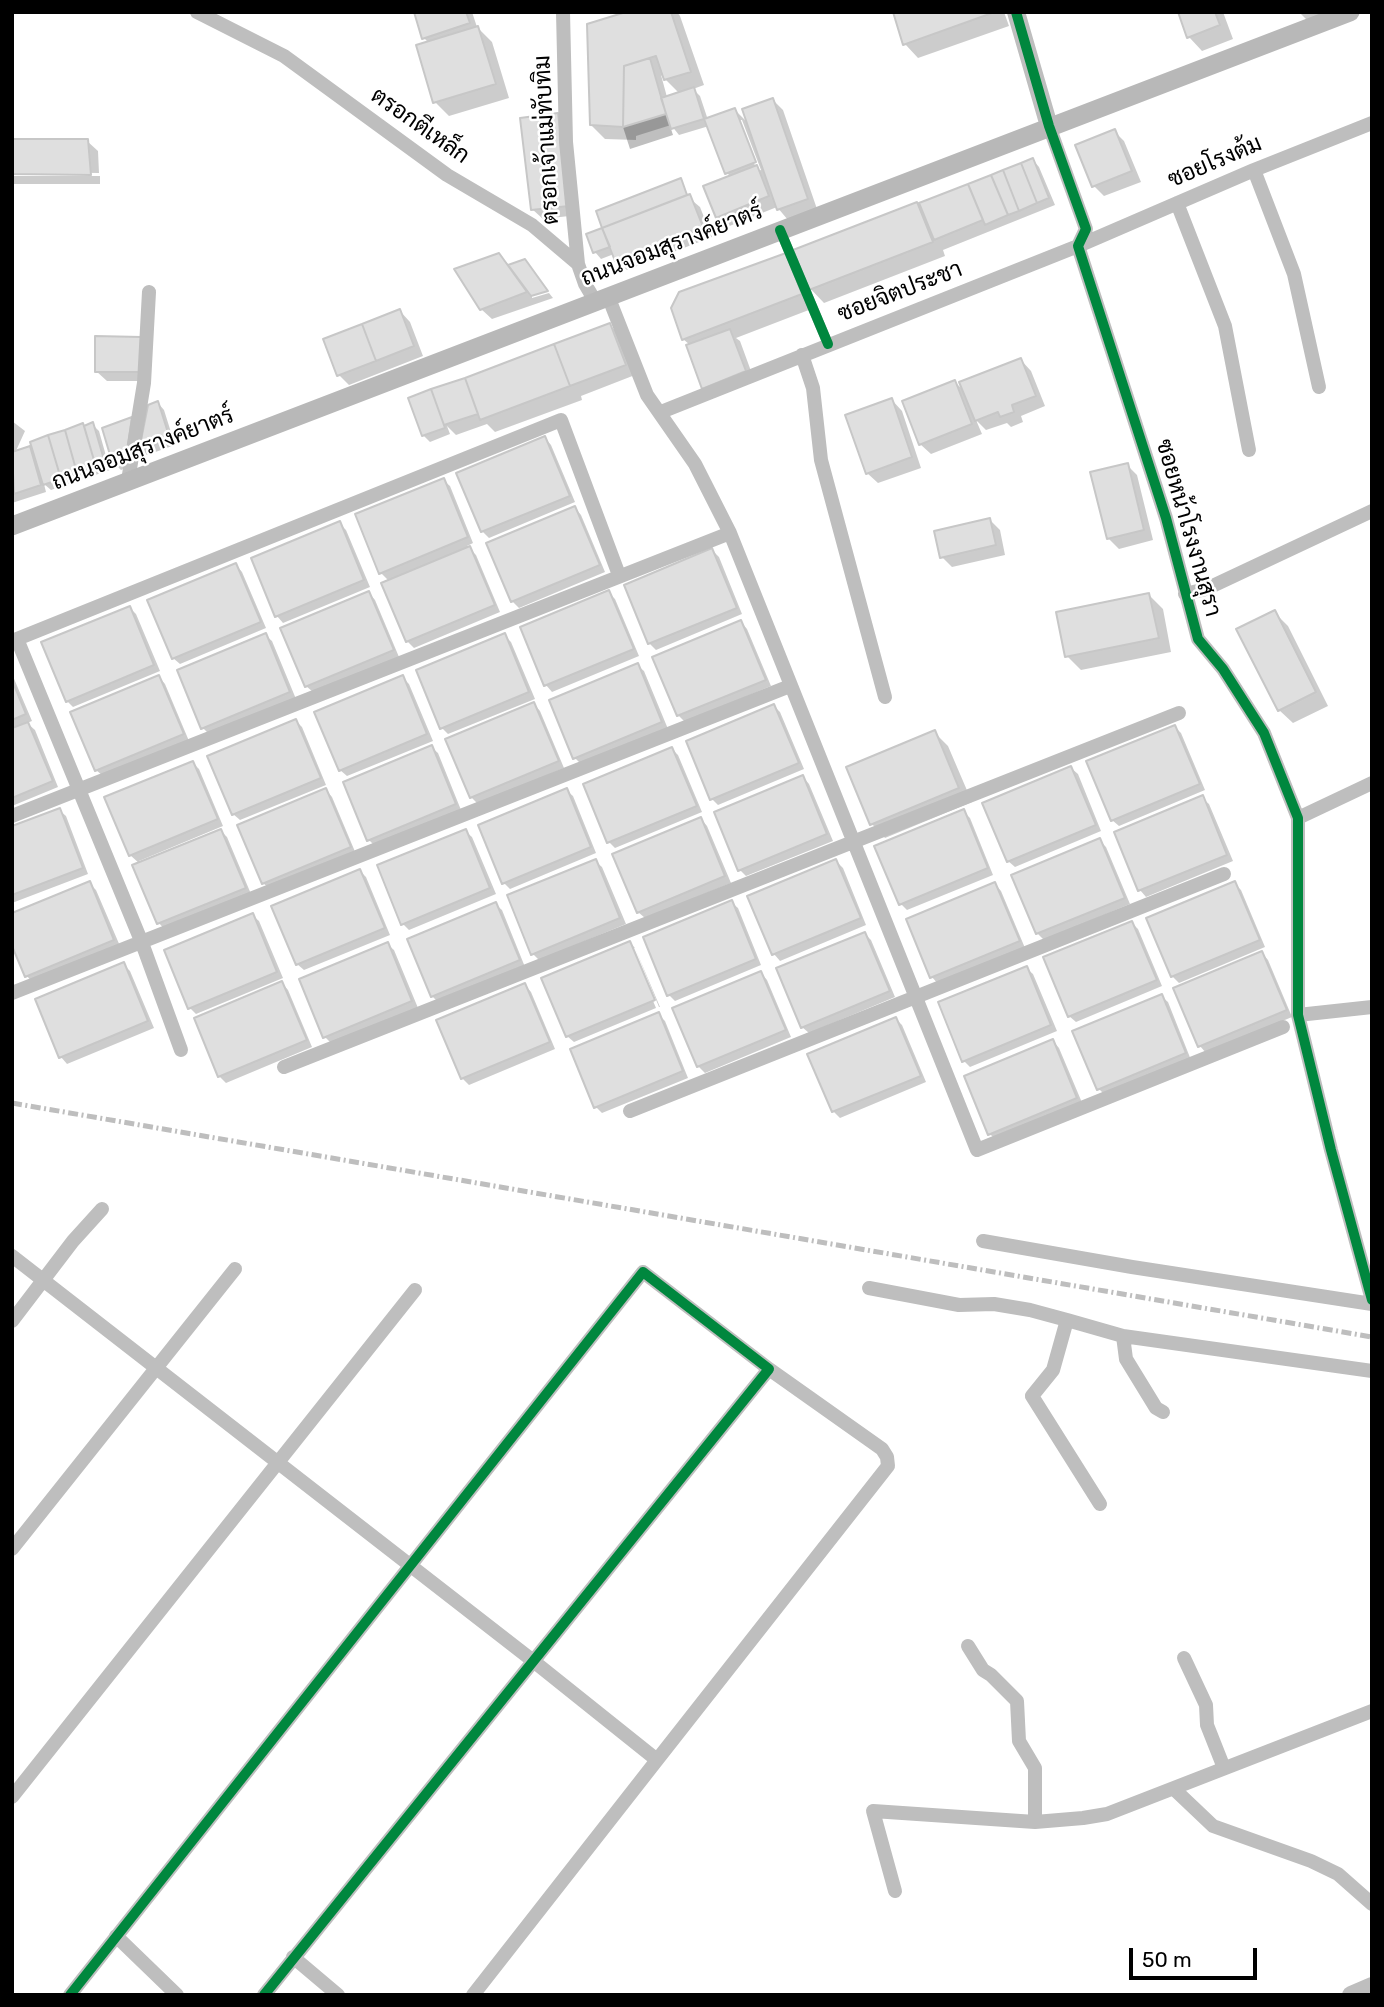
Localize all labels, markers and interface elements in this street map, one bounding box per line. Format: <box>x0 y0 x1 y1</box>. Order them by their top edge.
street label: ตรอกเจ้าแม่ทับทิม <box>529 55 565 225</box>
street label: ตรอกตีเหล็ก <box>365 82 475 170</box>
street label: ซอยโรงต้ม <box>1164 130 1266 194</box>
street label: ถนนจอมสุรางค์ยาตร์ <box>577 198 767 292</box>
street label: ซอยจิตประชา <box>834 256 966 328</box>
street label: ถนนจอมสุรางค์ยาตร์ <box>48 402 238 496</box>
street label: ซอยหน้าโรงงานสุรา <box>1149 436 1227 620</box>
scale bar <box>1132 1934 1260 1978</box>
text: 50 m <box>1142 1947 1192 1972</box>

